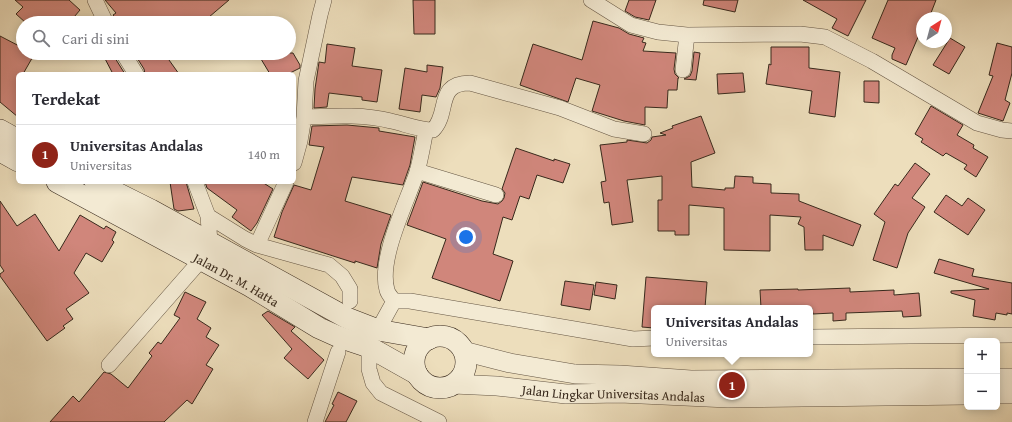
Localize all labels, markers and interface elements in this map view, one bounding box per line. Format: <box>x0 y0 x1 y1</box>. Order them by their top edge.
north arrow <box>916 12 952 48</box>
search box <box>16 16 296 60</box>
icon: search <box>30 27 52 49</box>
text: Cari di sini <box>62 28 129 49</box>
text: Terdekat <box>32 86 100 111</box>
text: Universitas Andalas <box>70 135 203 156</box>
text: 1 <box>42 145 48 164</box>
text: 140 m <box>248 145 280 164</box>
text: Universitas <box>70 156 132 175</box>
your location <box>456 227 476 247</box>
street label: Jalan Dr. M. Hatta <box>188 247 283 312</box>
popup <box>651 305 813 357</box>
text: Universitas Andalas <box>666 311 798 332</box>
text: Universitas <box>666 332 727 351</box>
map controls <box>964 338 1000 410</box>
button: + <box>964 338 1000 374</box>
pin: 1 <box>719 370 745 400</box>
button: − <box>964 374 1000 410</box>
street label: Jalan Lingkar Universitas Andalas <box>519 380 705 407</box>

